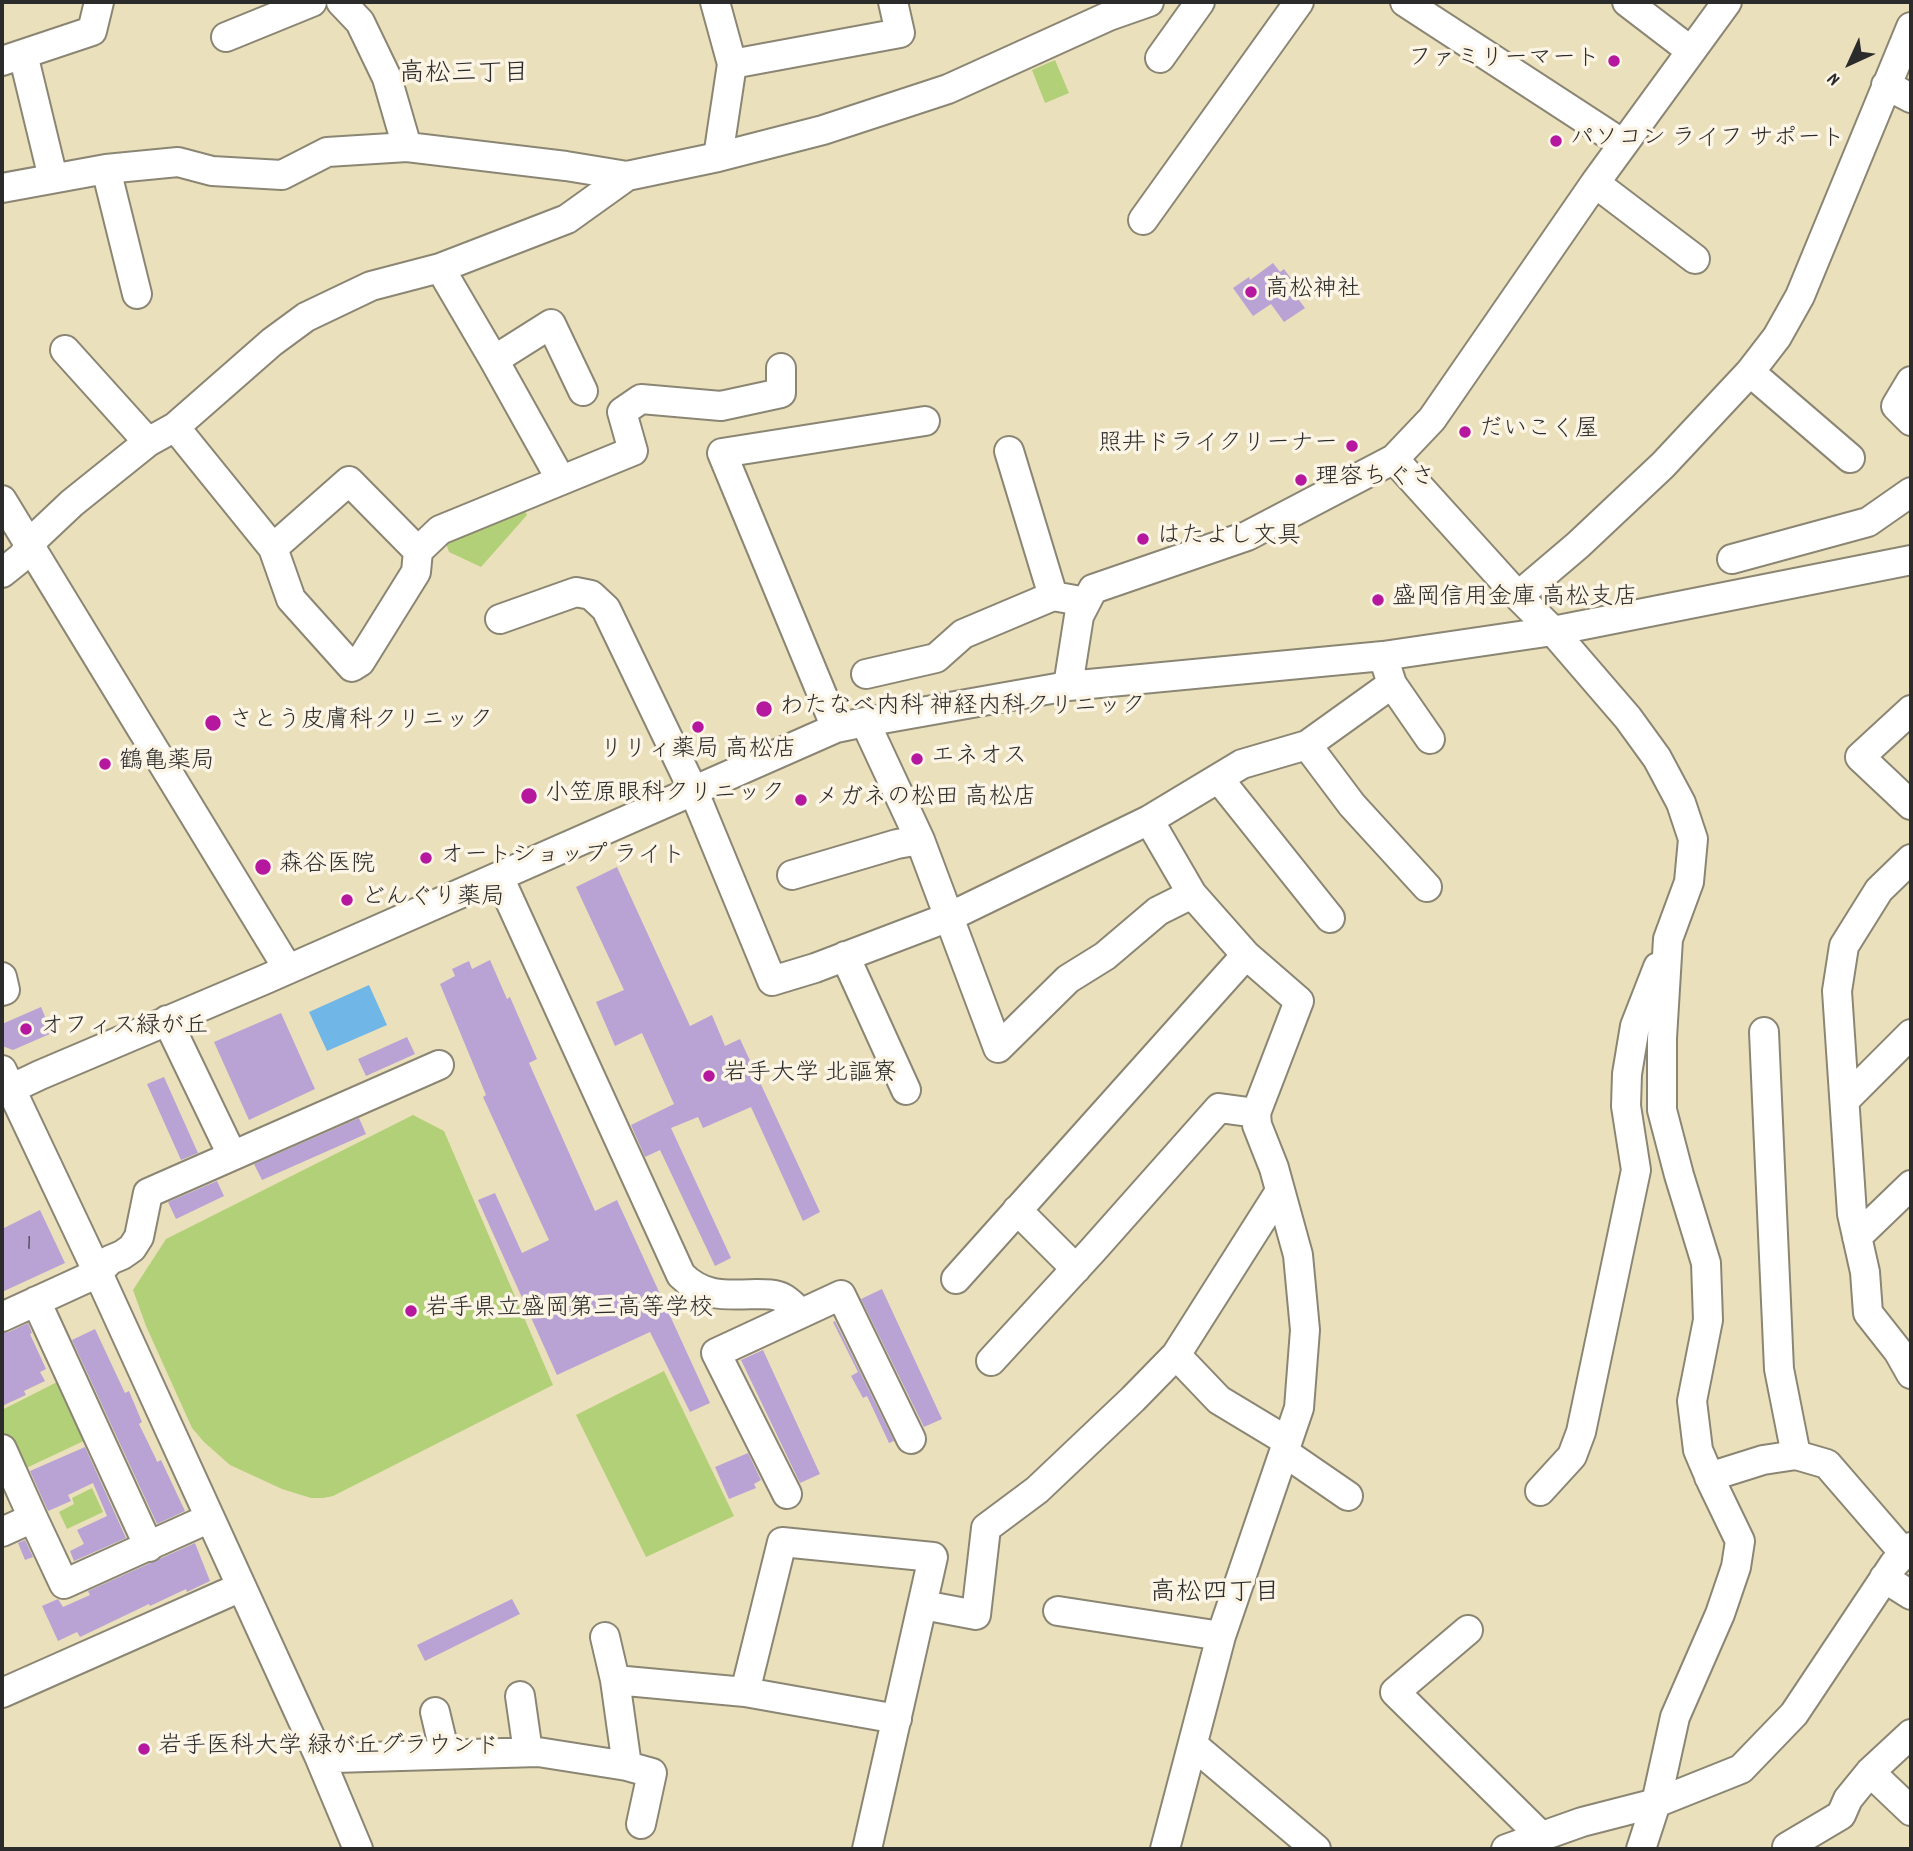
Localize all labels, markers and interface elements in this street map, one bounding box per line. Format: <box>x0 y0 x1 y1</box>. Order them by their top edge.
north arrow <box>1815 28 1885 98</box>
place label: ファミリーマート <box>1408 47 1600 75</box>
marker: ファミリーマート <box>1606 53 1622 69</box>
district label: 高松三丁目 <box>399 60 529 92</box>
text: N <box>1822 65 1848 91</box>
place label: パソコン ライフ サポート <box>1570 127 1845 155</box>
marker: パソコン ライフ サポート <box>1548 133 1564 149</box>
place label: 高松神社 <box>1265 278 1361 306</box>
marker: 高松神社 <box>1243 284 1259 300</box>
place label: だいこく屋 <box>1479 418 1599 446</box>
marker: だいこく屋 <box>1457 424 1473 440</box>
place label: 照井ドライクリーナー <box>1098 432 1338 460</box>
marker: 照井ドライクリーナー <box>1344 438 1360 454</box>
place label: 理容ちぐさ <box>1315 466 1435 494</box>
marker: 理容ちぐさ <box>1293 472 1309 488</box>
place label: はたよし文具 <box>1157 525 1301 553</box>
marker: はたよし文具 <box>1135 531 1151 547</box>
place label: 盛岡信用金庫 高松支店 <box>1392 586 1637 614</box>
marker: 盛岡信用金庫 高松支店 <box>1370 592 1386 608</box>
place label: わたなべ内科 神経内科クリニック <box>780 695 1145 723</box>
marker: わたなべ内科 神経内科クリニック <box>754 699 774 719</box>
place label: さとう皮膚科クリニック <box>229 709 493 737</box>
marker: さとう皮膚科クリニック <box>203 713 223 733</box>
marker: リリィ薬局 高松店 <box>690 719 706 735</box>
place label: リリィ薬局 高松店 <box>599 738 797 766</box>
place label: エネオス <box>931 745 1027 773</box>
place label: 鶴亀薬局 <box>119 750 215 778</box>
marker: エネオス <box>909 751 925 767</box>
marker: 鶴亀薬局 <box>97 756 113 772</box>
place label: 小笠原眼科クリニック <box>545 782 785 810</box>
marker: 小笠原眼科クリニック <box>519 786 539 806</box>
place label: メガネの松田 高松店 <box>815 786 1036 814</box>
marker: メガネの松田 高松店 <box>793 792 809 808</box>
place label: オートショップ ライト <box>440 844 685 872</box>
marker: オートショップ ライト <box>418 850 434 866</box>
place label: 森谷医院 <box>279 853 375 881</box>
marker: 森谷医院 <box>253 857 273 877</box>
place label: どんぐり薬局 <box>361 886 505 914</box>
marker: どんぐり薬局 <box>339 892 355 908</box>
place label: オフィス緑が丘 <box>40 1015 208 1043</box>
marker: オフィス緑が丘 <box>18 1021 34 1037</box>
place label: 岩手大学 北謳寮 <box>723 1062 896 1090</box>
marker: 岩手大学 北謳寮 <box>701 1068 717 1084</box>
house number: 1 <box>27 1233 31 1259</box>
place label: 岩手県立盛岡第三高等学校 <box>425 1297 713 1325</box>
marker: 岩手県立盛岡第三高等学校 <box>403 1303 419 1319</box>
district label: 高松四丁目 <box>1150 1579 1280 1611</box>
place label: 岩手医科大学 緑が丘グラウンド <box>158 1735 499 1763</box>
marker: 岩手医科大学 緑が丘グラウンド <box>136 1741 152 1757</box>

